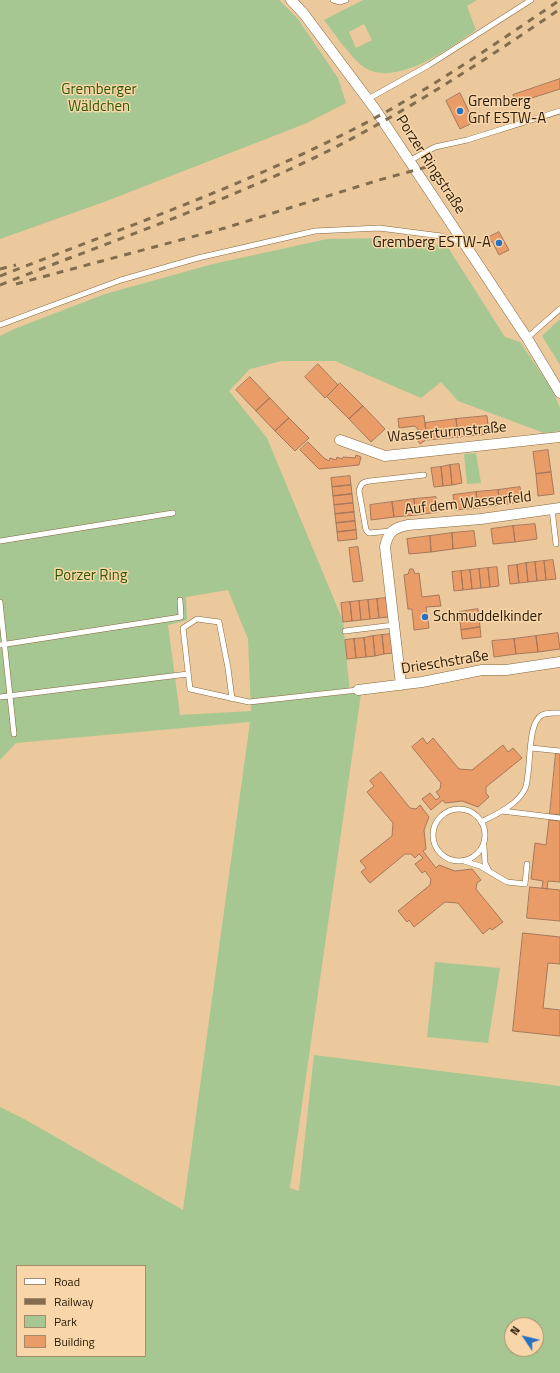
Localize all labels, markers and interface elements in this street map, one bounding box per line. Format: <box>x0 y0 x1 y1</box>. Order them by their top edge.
park label: Gremberger Wäldchen <box>61 81 137 116</box>
place label: Gremberg Gnf ESTW-A <box>468 93 546 128</box>
marker: Gremberg Gnf ESTW-A <box>455 106 465 116</box>
street label: Porzer Ringstraße <box>391 112 469 218</box>
place label: Gremberg ESTW-A <box>372 234 491 252</box>
marker: Gremberg ESTW-A <box>494 238 504 248</box>
street label: Wasserturmstraße <box>387 419 507 447</box>
street label: Auf dem Wasserfeld <box>404 488 532 520</box>
park label: Porzer Ring <box>54 567 128 585</box>
place label: Schmuddelkinder <box>433 608 542 626</box>
marker: Schmuddelkinder <box>420 612 430 622</box>
street label: Drieschstraße <box>400 647 490 679</box>
legend <box>16 1265 146 1357</box>
text: Road <box>54 1272 80 1291</box>
text: Railway <box>54 1292 94 1311</box>
text: Park <box>54 1312 77 1331</box>
north arrow <box>504 1317 544 1357</box>
text: N <box>506 1323 524 1338</box>
text: Building <box>54 1332 95 1351</box>

